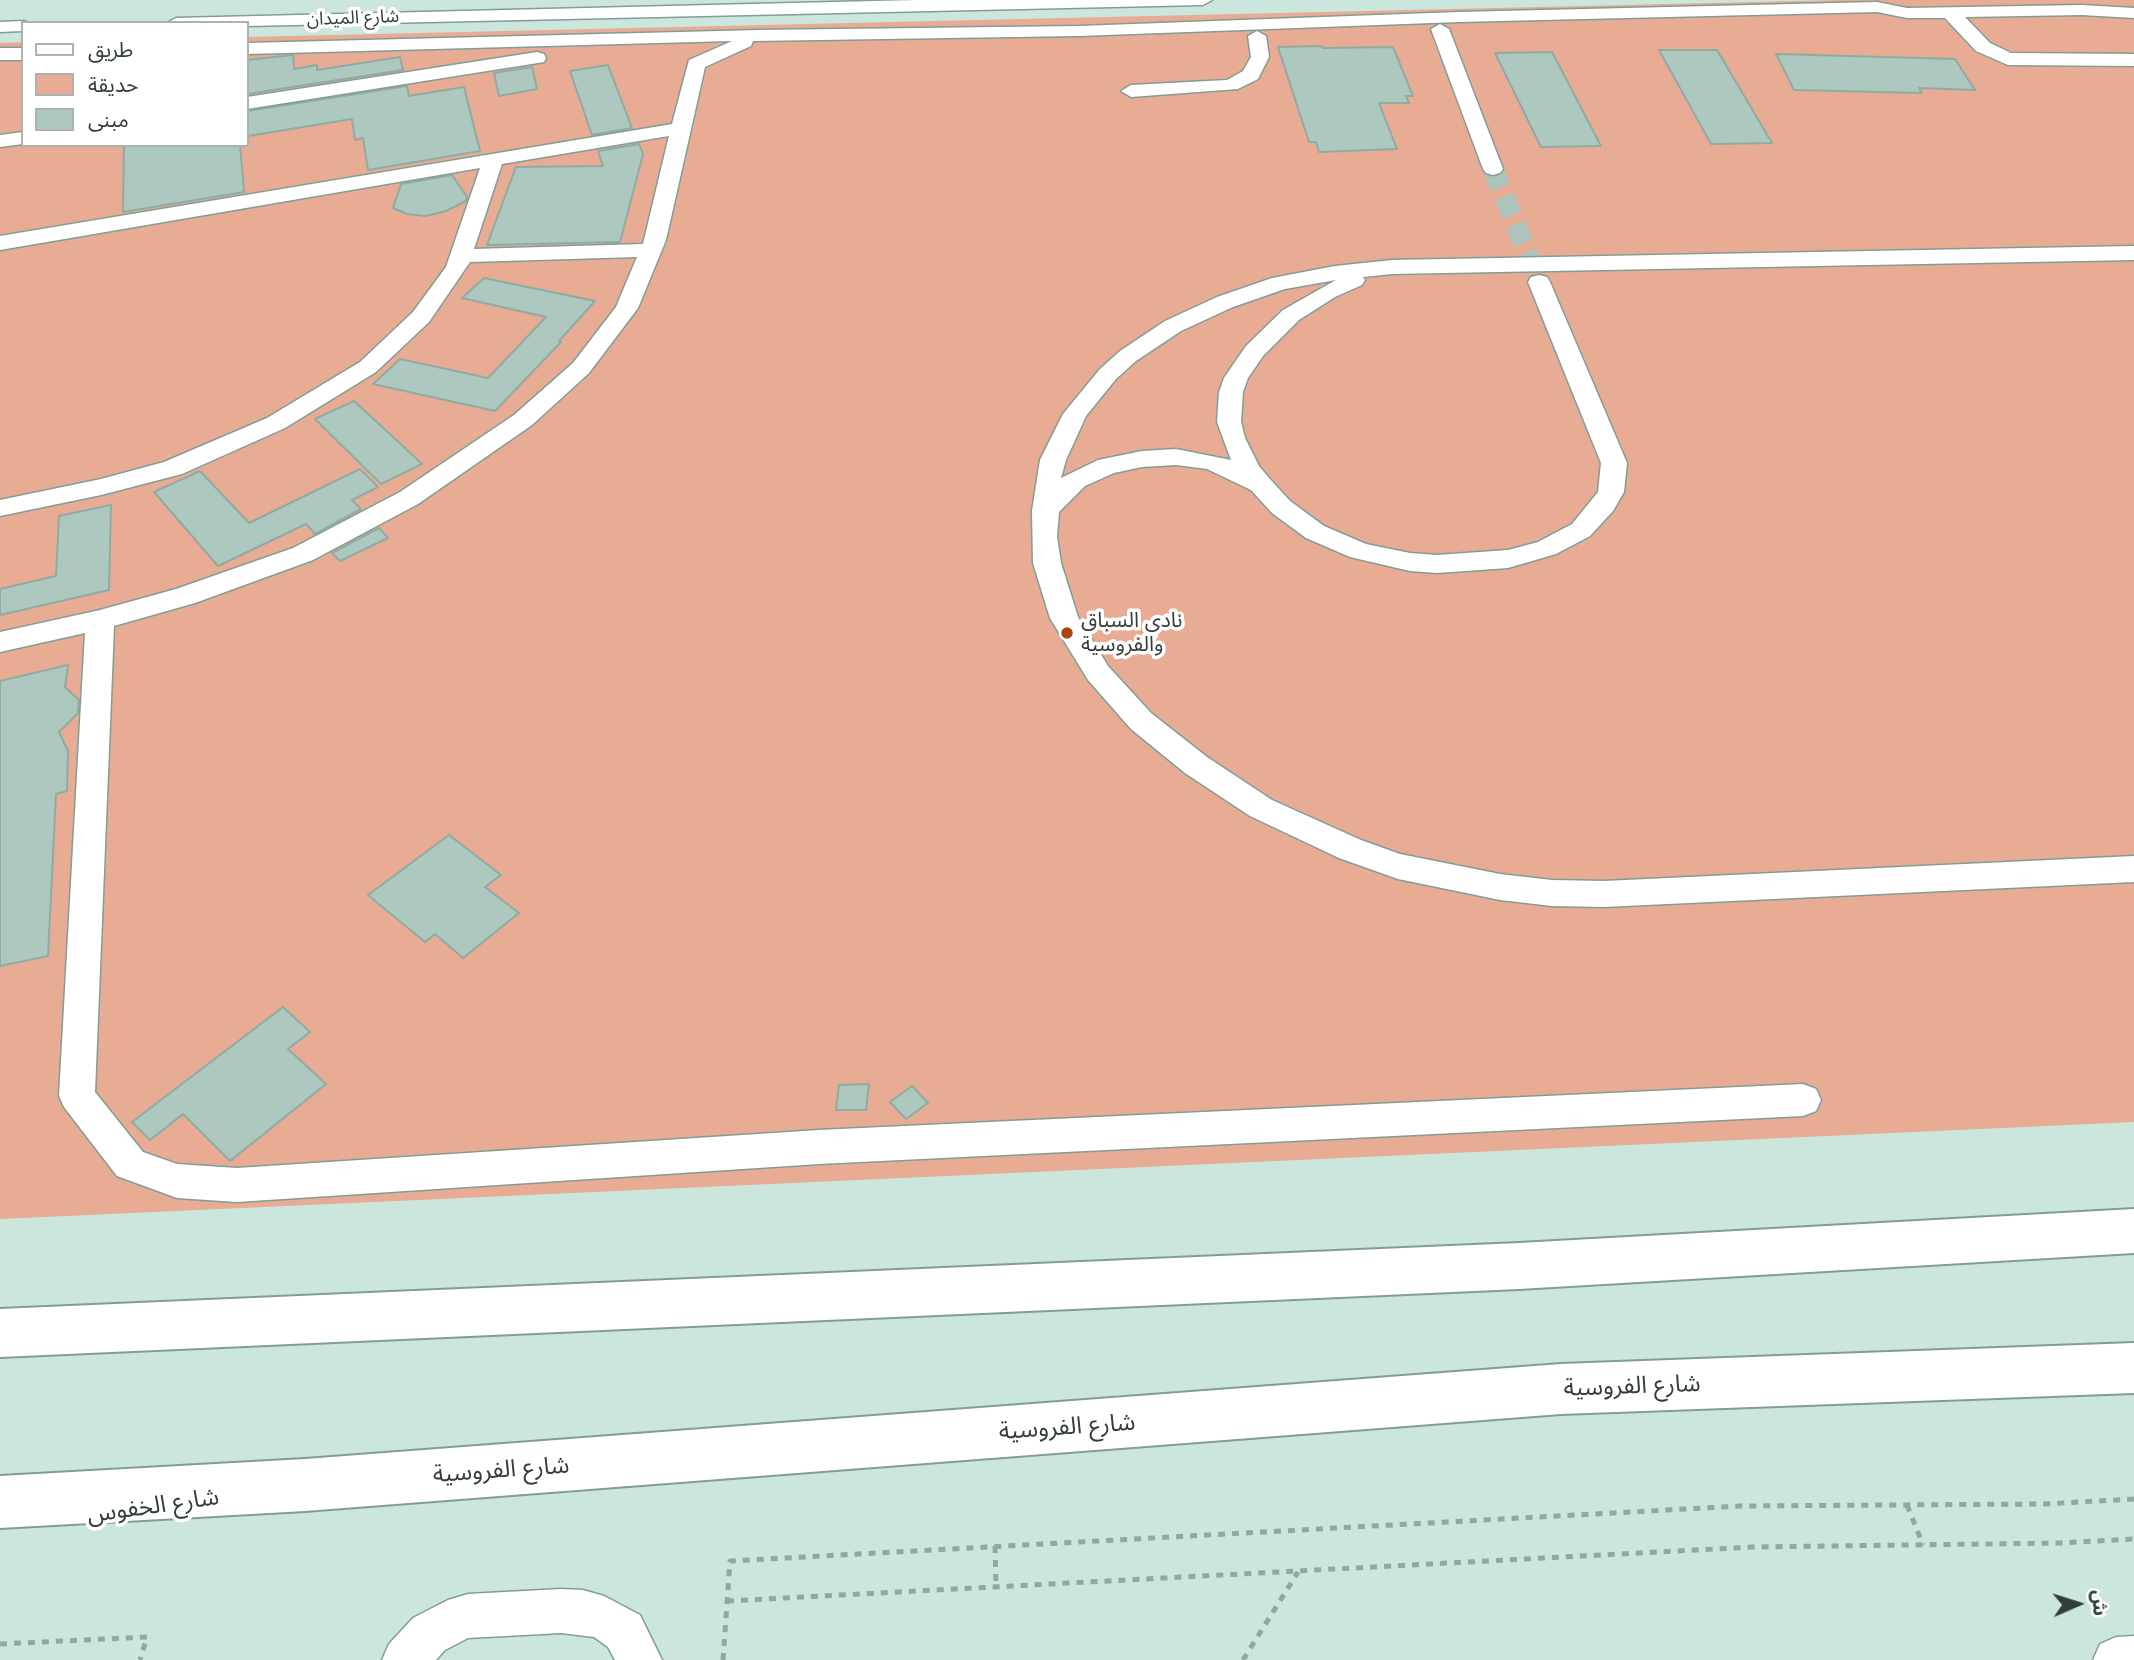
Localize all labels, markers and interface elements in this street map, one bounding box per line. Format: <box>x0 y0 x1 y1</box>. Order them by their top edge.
street label: شارع الميدان <box>306 6 400 30</box>
legend <box>21 21 248 147</box>
text: طريق <box>88 37 133 62</box>
text: حديقة <box>88 72 138 97</box>
text: مبنى <box>88 107 129 132</box>
place label: نادي السباق والفروسية <box>1081 608 1183 658</box>
marker: نادي السباق والفروسية <box>1059 625 1075 641</box>
street label: شارع الفروسية <box>1563 1369 1701 1403</box>
street label: شارع الفروسية <box>998 1408 1136 1446</box>
street label: شارع الفروسية <box>432 1451 570 1489</box>
street label: شارع الخفوس <box>85 1482 221 1530</box>
north arrow <box>2043 1569 2113 1639</box>
text: ش <box>2087 1589 2112 1616</box>

